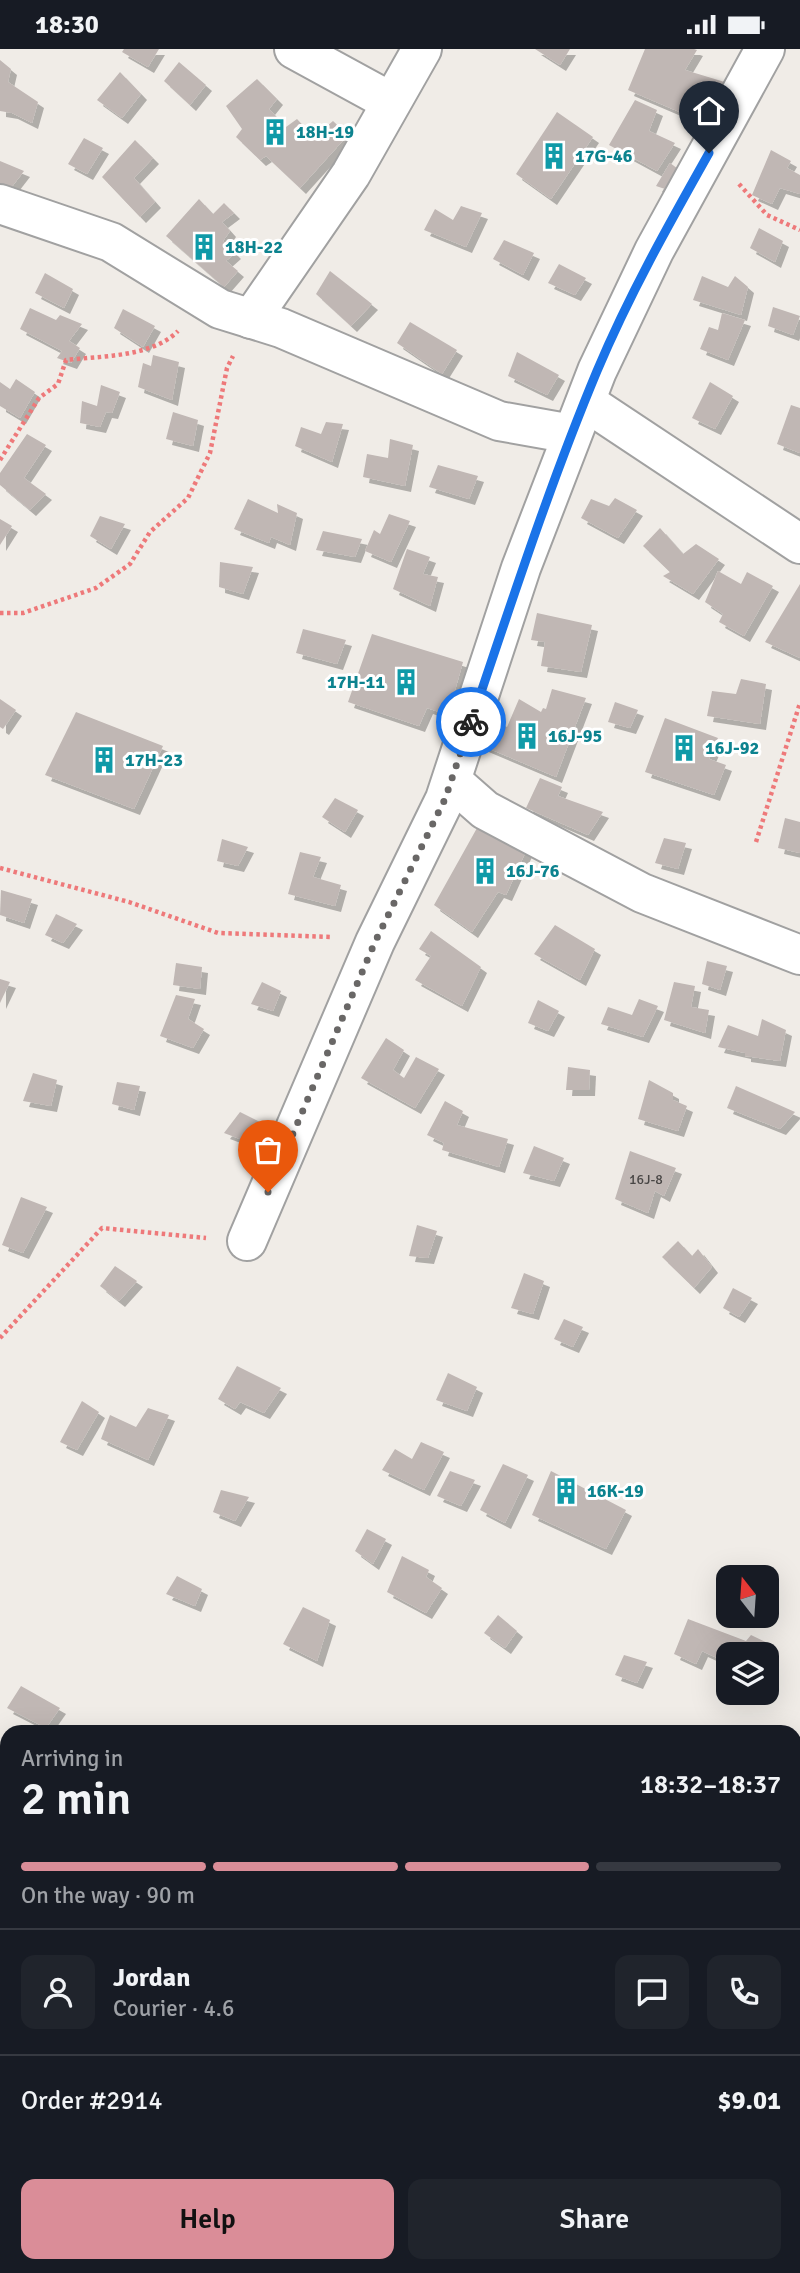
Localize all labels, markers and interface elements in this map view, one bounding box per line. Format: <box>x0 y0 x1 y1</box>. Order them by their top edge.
text: 18:30 <box>35 9 99 41</box>
pin <box>679 81 739 153</box>
icon: home <box>690 92 728 130</box>
building icon: 18H-19 <box>260 117 290 147</box>
place label: 18H-19 <box>296 121 354 143</box>
building icon: 17G-46 <box>539 141 569 171</box>
place label: 17G-46 <box>575 145 633 167</box>
building icon: 18H-22 <box>189 232 219 262</box>
place label: 18H-22 <box>225 236 283 258</box>
building icon: 17H-11 <box>391 667 421 697</box>
place label: 17H-11 <box>327 671 385 693</box>
courier <box>436 687 506 757</box>
icon: bike <box>452 703 490 741</box>
building icon: 16J-95 <box>512 721 542 751</box>
place label: 16J-95 <box>548 725 602 747</box>
building icon: 16J-92 <box>669 733 699 763</box>
place label: 16J-92 <box>705 737 759 759</box>
building icon: 17H-23 <box>89 745 119 775</box>
place label: 17H-23 <box>125 749 183 771</box>
building icon: 16J-76 <box>470 856 500 886</box>
place label: 16J-76 <box>506 860 560 882</box>
pin <box>238 1120 298 1192</box>
icon: bag <box>249 1131 287 1169</box>
house number: 16J-8 <box>629 1171 663 1188</box>
building icon: 16K-19 <box>551 1476 581 1506</box>
place label: 16K-19 <box>587 1480 644 1502</box>
north arrow <box>716 1565 779 1627</box>
map controls <box>716 1565 779 1705</box>
button: layers <box>716 1642 779 1705</box>
text: Arriving in <box>21 1744 123 1773</box>
text: 18:32–18:37 <box>640 1769 781 1801</box>
text: 2 min <box>21 1771 131 1827</box>
text: On the way · 90 m <box>21 1881 195 1910</box>
button: person <box>21 1955 95 2029</box>
button: chat <box>615 1955 689 2029</box>
button: phone <box>707 1955 781 2029</box>
text: Jordan <box>113 1962 190 1994</box>
text: Courier · 4.6 <box>113 1994 234 2023</box>
text: Order #2914 <box>21 2085 162 2117</box>
text: $9.01 <box>717 2085 781 2117</box>
button: Help <box>21 2179 394 2259</box>
button: Share <box>408 2179 781 2259</box>

